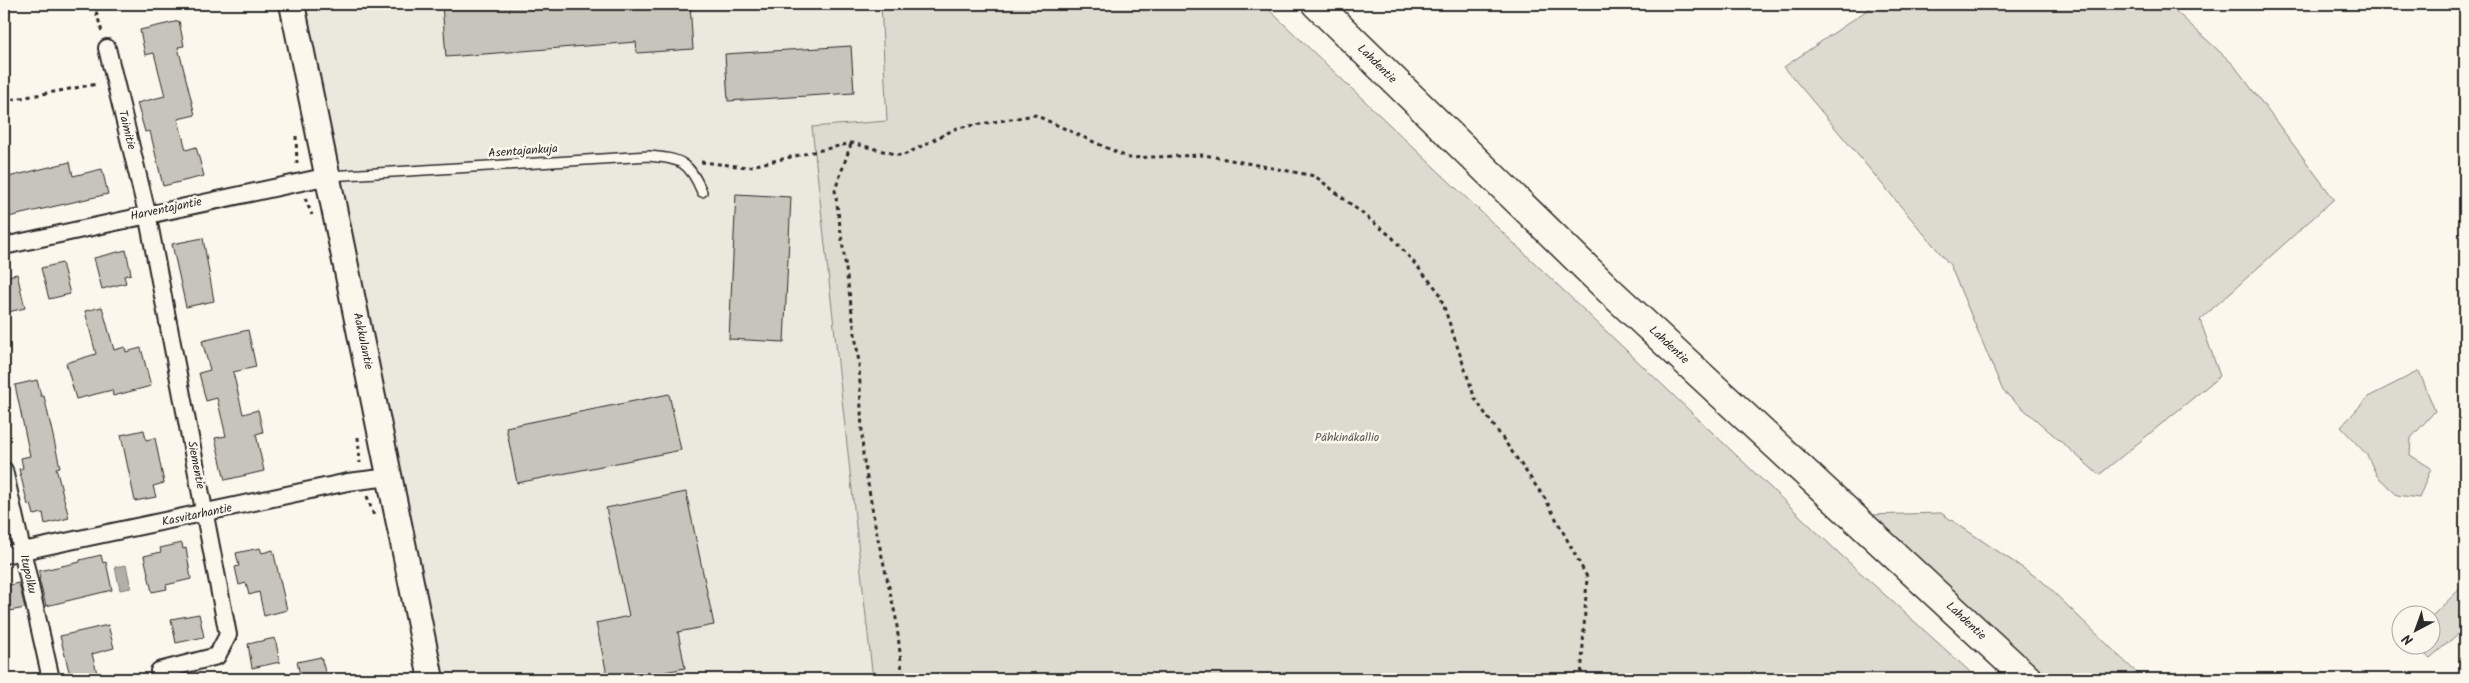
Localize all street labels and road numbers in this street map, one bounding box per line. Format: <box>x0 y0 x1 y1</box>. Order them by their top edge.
street label: Lahdentie <box>1353 40 1402 89</box>
street label: Taimitie <box>113 108 141 152</box>
street label: Asentajankuja <box>488 139 559 163</box>
street label: Harventajantie <box>128 192 204 226</box>
street label: Aakkulantie <box>348 311 378 372</box>
street label: Lahdentie <box>1644 321 1694 369</box>
street label: Siementie <box>182 439 210 491</box>
street label: Kasvitarhantie <box>160 498 234 532</box>
street label: Itupolku <box>14 553 42 596</box>
street label: Lahdentie <box>1941 597 1991 645</box>

